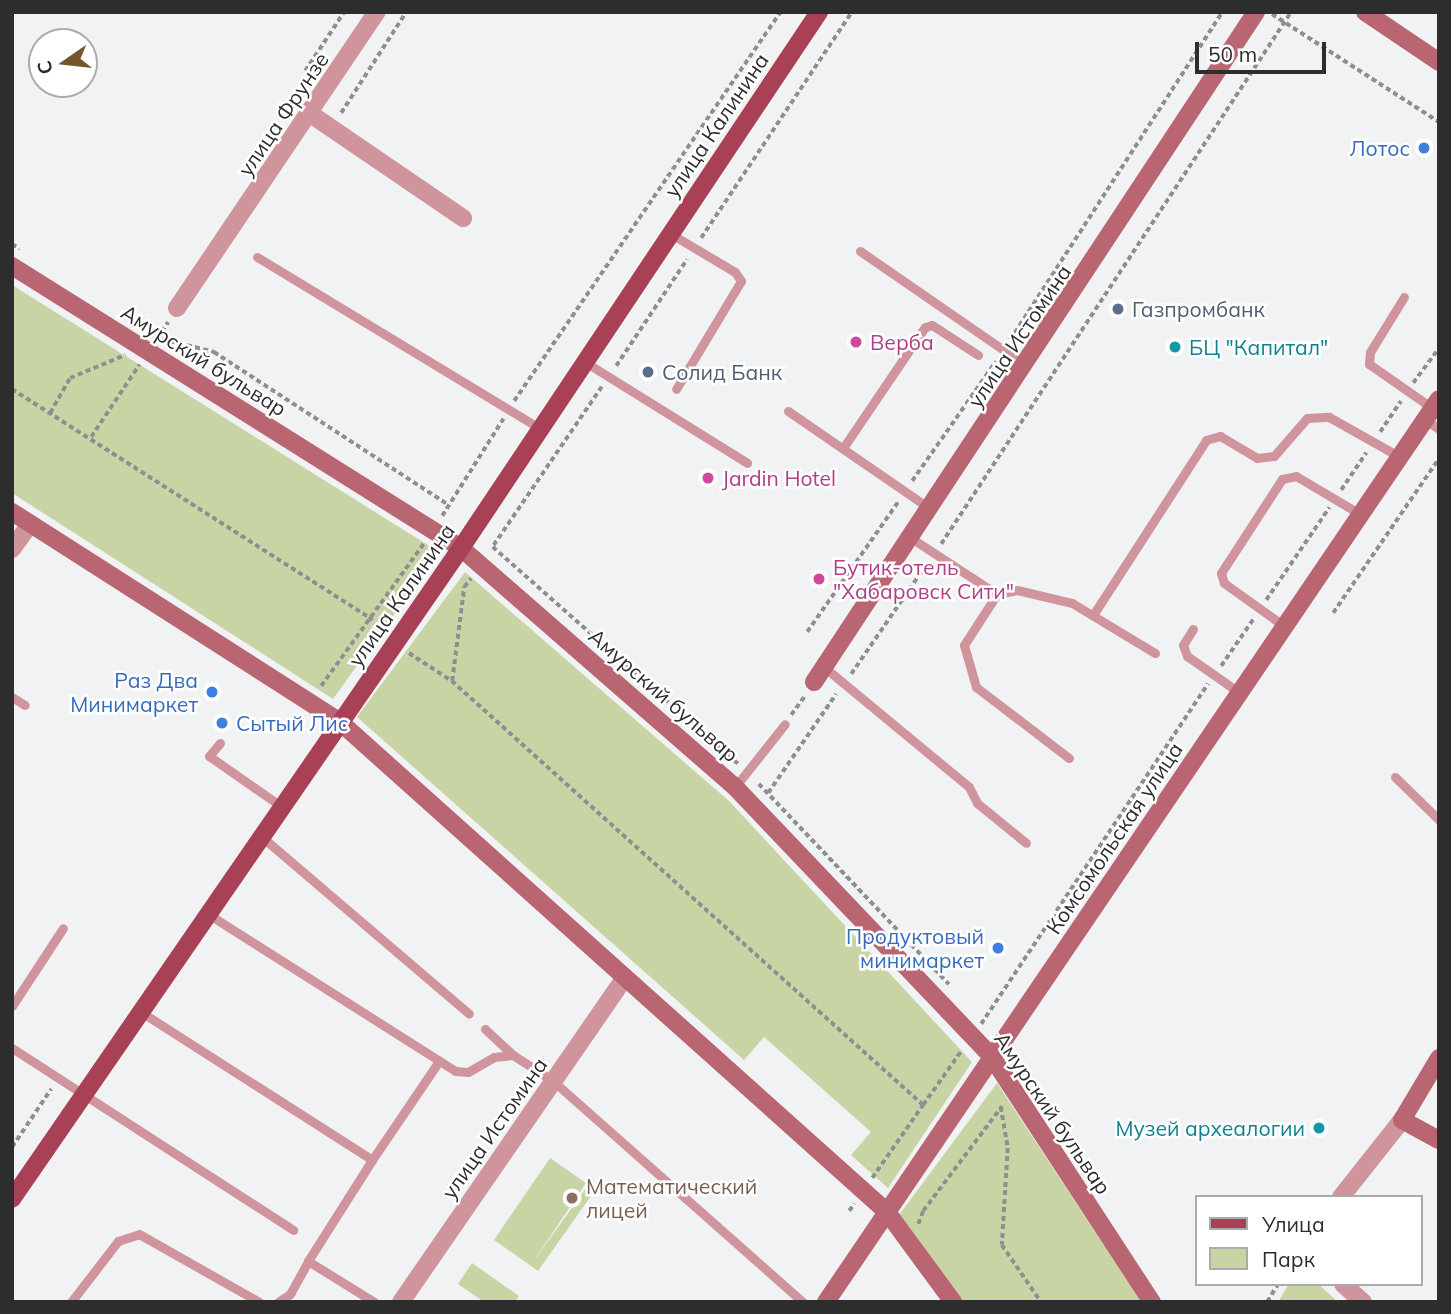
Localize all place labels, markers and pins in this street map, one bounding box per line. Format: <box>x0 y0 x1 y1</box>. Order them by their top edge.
place label: Лотос <box>1349 135 1410 161</box>
marker: Лотос <box>1416 140 1432 156</box>
place label: Газпромбанк <box>1132 296 1265 322</box>
marker: Газпромбанк <box>1110 301 1126 317</box>
place label: Верба <box>870 329 934 355</box>
marker: Верба <box>848 334 864 350</box>
place label: БЦ "Капитал" <box>1189 334 1328 360</box>
marker: БЦ "Капитал" <box>1167 339 1183 355</box>
place label: Солид Банк <box>662 359 782 385</box>
marker: Солид Банк <box>640 364 656 380</box>
place label: Jardin Hotel <box>722 465 836 491</box>
marker: Jardin Hotel <box>700 470 716 486</box>
place label: Бутик-отель "Хабаровск Сити" <box>833 554 1014 604</box>
marker: Бутик-отель "Хабаровск Сити" <box>811 571 827 587</box>
place label: Раз Два Минимаркет <box>70 667 198 717</box>
marker: Раз Два Минимаркет <box>204 684 220 700</box>
place label: Сытый Лис <box>236 710 348 736</box>
marker: Сытый Лис <box>214 715 230 731</box>
place label: Продуктовый минимаркет <box>846 923 984 973</box>
marker: Продуктовый минимаркет <box>990 940 1006 956</box>
place label: Музей археалогии <box>1115 1115 1305 1141</box>
marker: Музей археалогии <box>1311 1120 1327 1136</box>
place label: Математический лицей <box>586 1173 757 1223</box>
marker: Математический лицей <box>564 1190 580 1206</box>

